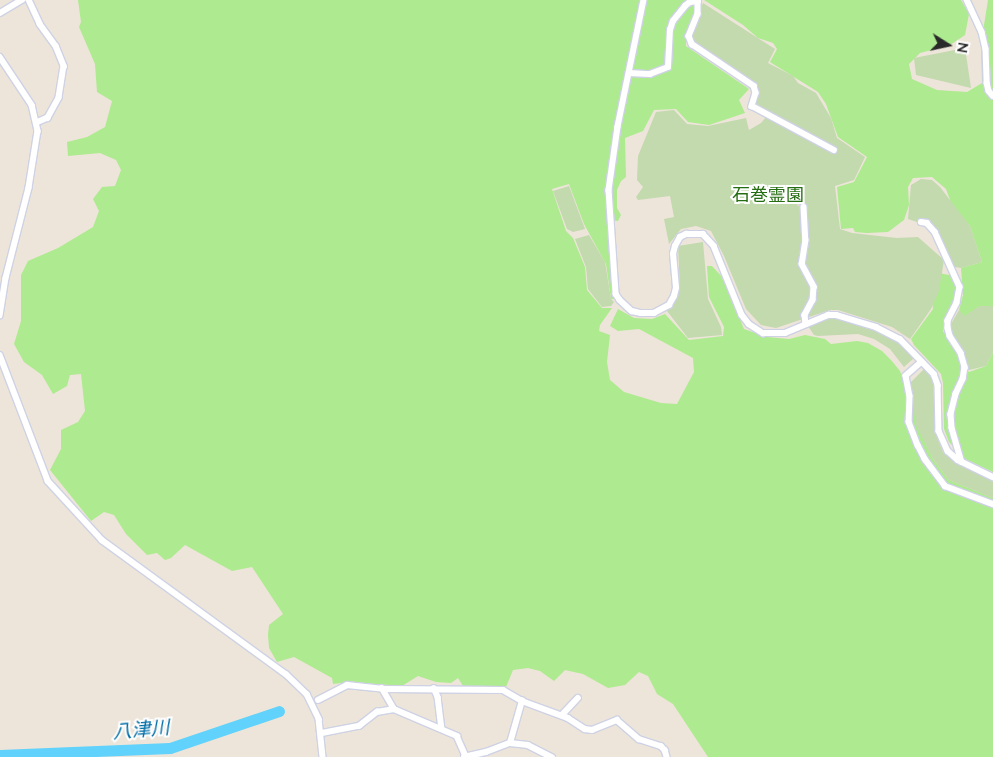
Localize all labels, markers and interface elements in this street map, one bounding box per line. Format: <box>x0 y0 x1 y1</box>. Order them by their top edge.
north arrow <box>923 20 973 70</box>
text: N <box>953 41 973 54</box>
park label: 石巻霊園 <box>732 184 804 206</box>
water label: 八津川 <box>112 716 170 744</box>

